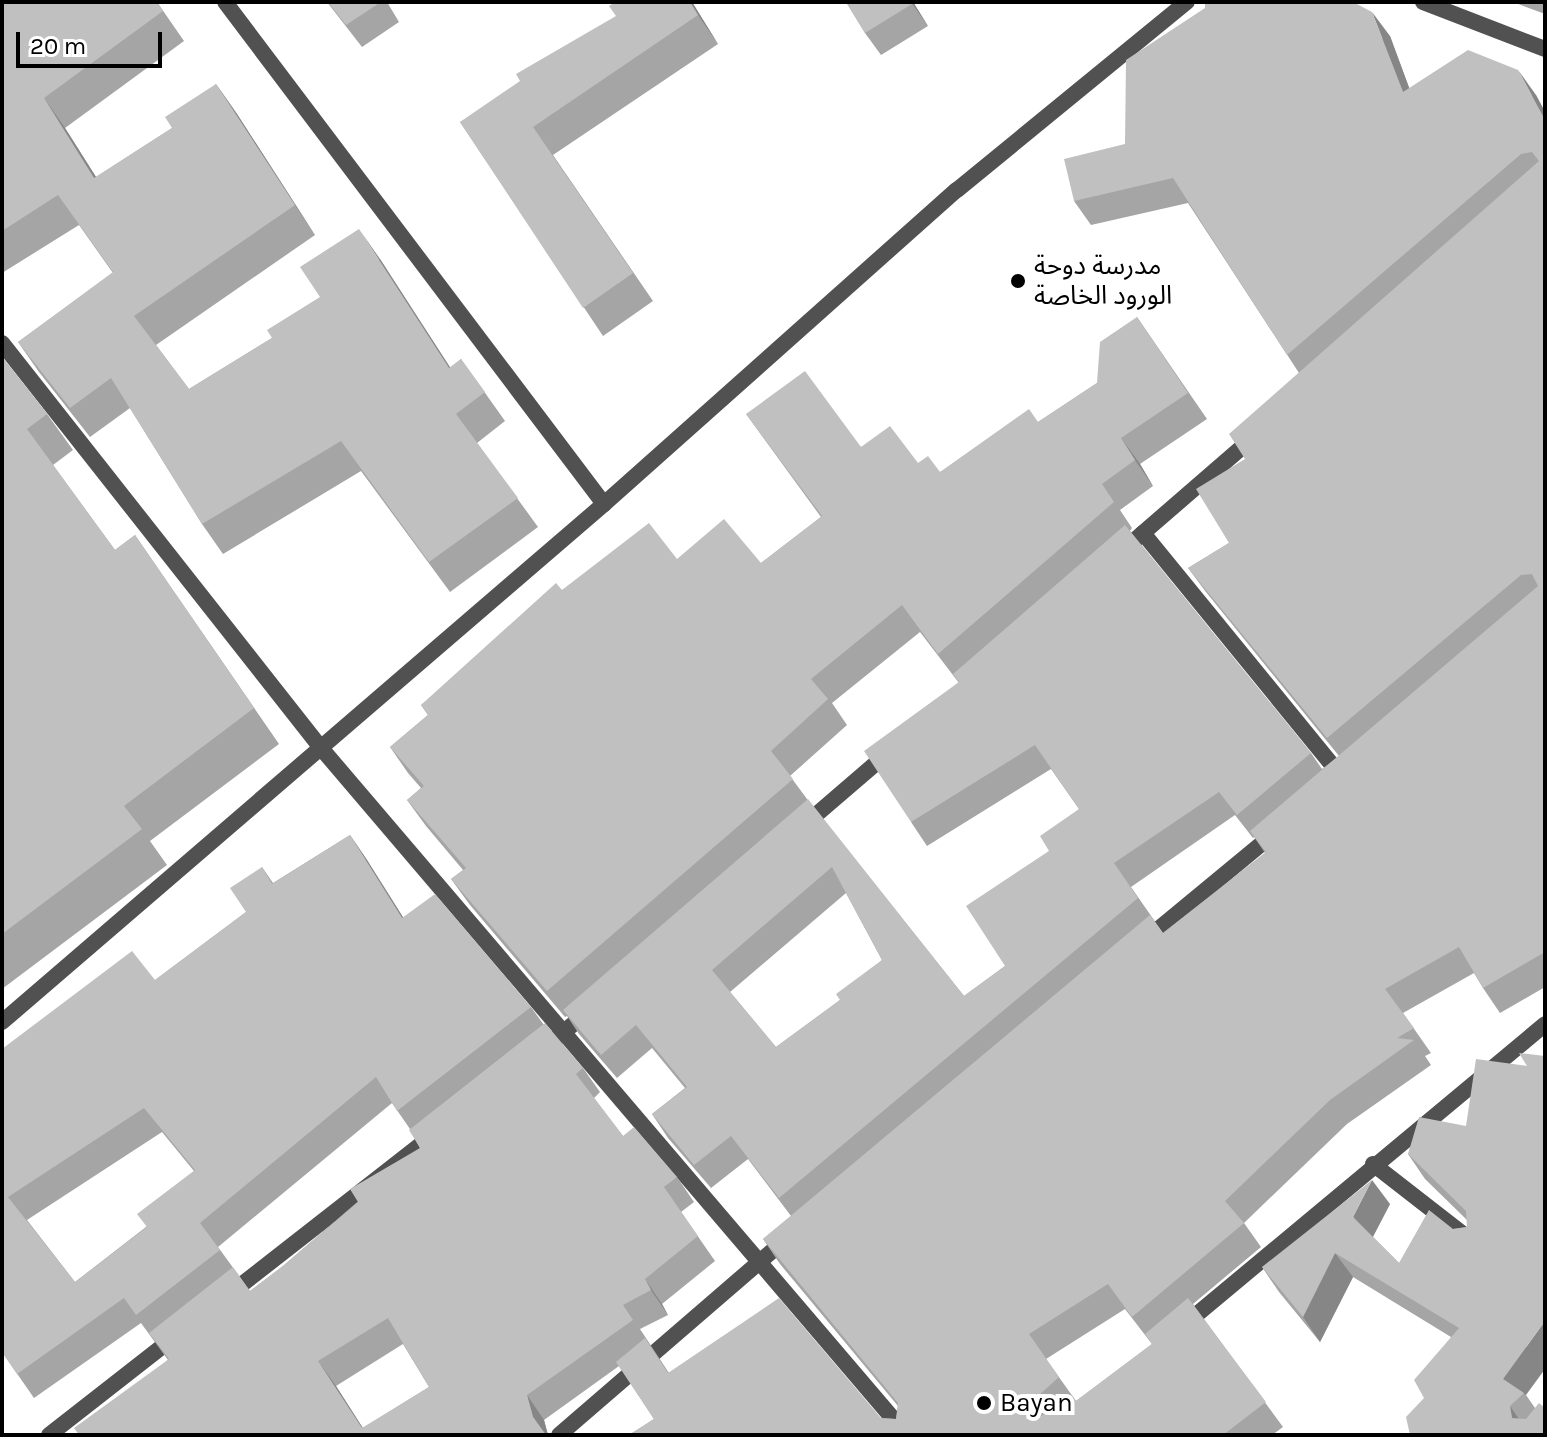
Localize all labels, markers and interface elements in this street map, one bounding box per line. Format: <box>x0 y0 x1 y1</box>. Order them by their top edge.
scale bar <box>20 16 166 66</box>
text: 20 m <box>30 32 86 60</box>
place label: مدرسة دوحة الورود الخاصة <box>1034 250 1172 312</box>
marker: مدرسة دوحة الورود الخاصة <box>1009 272 1027 290</box>
place label: Bayan <box>1000 1387 1073 1419</box>
marker: Bayan <box>975 1394 993 1412</box>

